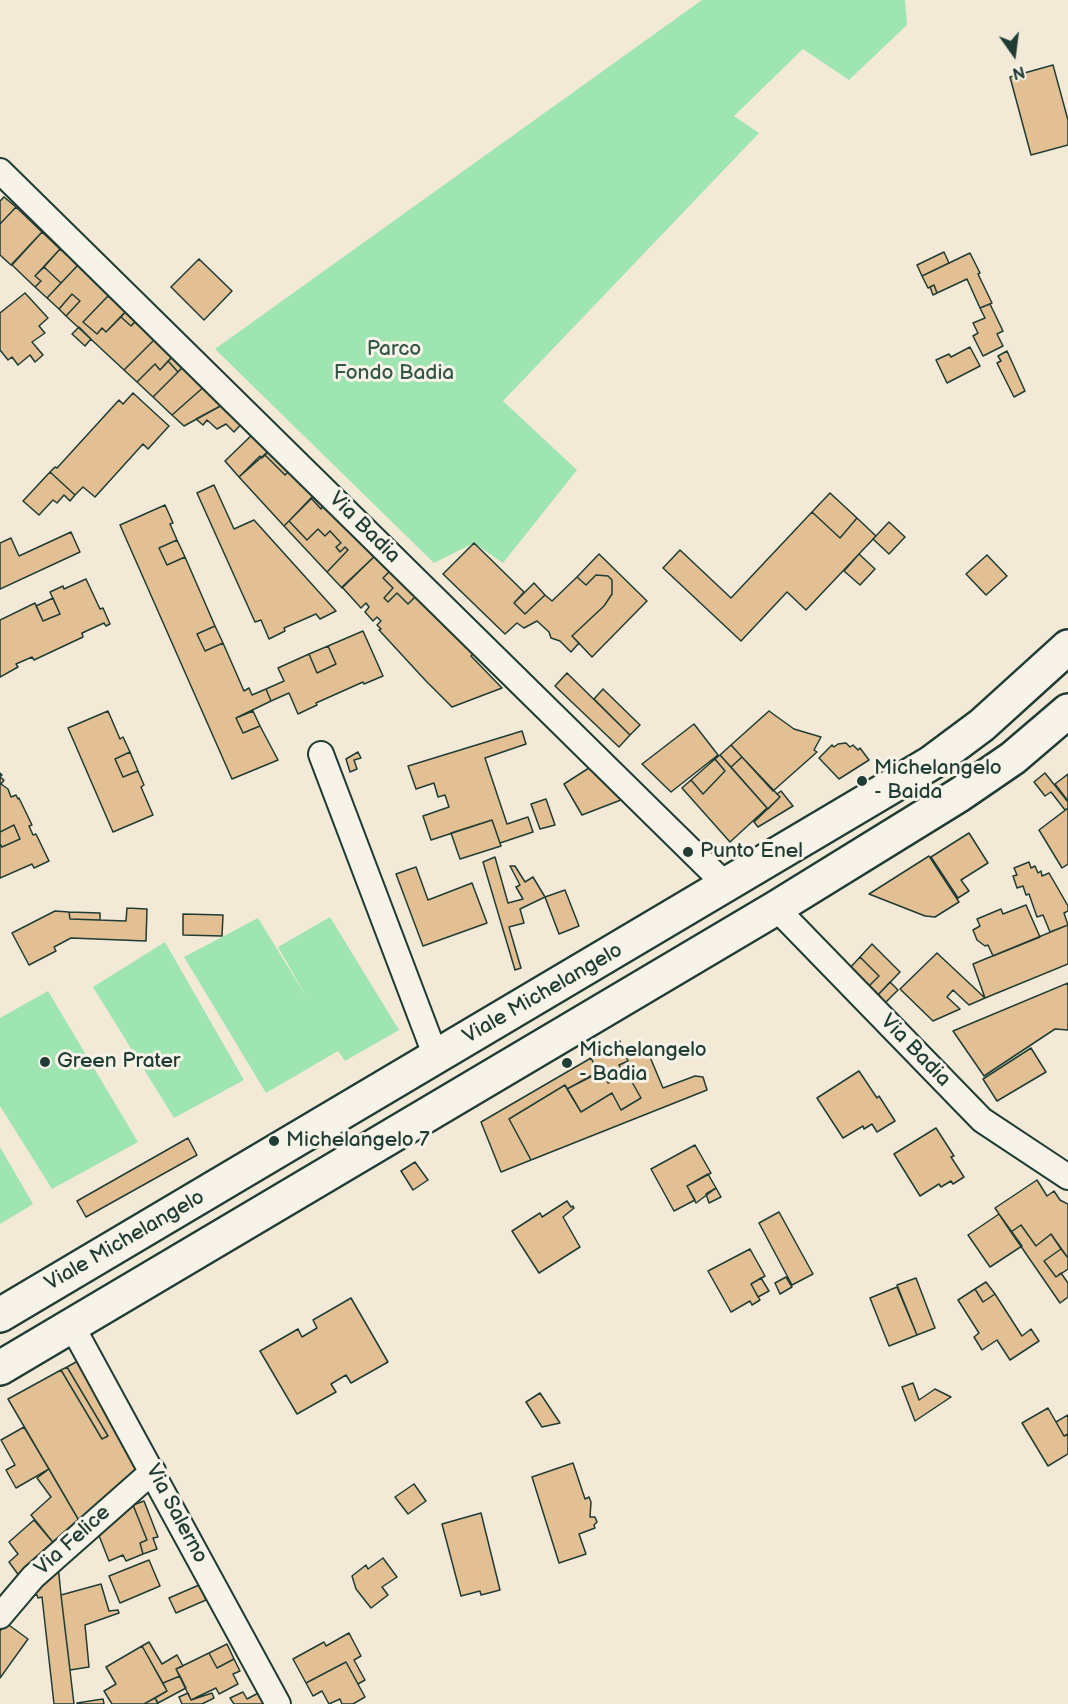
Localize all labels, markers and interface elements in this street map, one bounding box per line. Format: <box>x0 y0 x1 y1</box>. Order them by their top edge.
north arrow <box>984 24 1044 84</box>
text: N <box>1010 61 1027 83</box>
park label: Parco Fondo Badia <box>334 337 454 387</box>
street label: Via Badia <box>323 487 405 569</box>
place label: Michelangelo - Baida <box>874 756 1002 806</box>
marker: Michelangelo - Baida <box>855 774 869 788</box>
place label: Punto Enel <box>700 839 803 865</box>
marker: Punto Enel <box>681 845 695 859</box>
street label: Viale Michelangelo <box>459 938 627 1050</box>
street label: Via Badia <box>874 1010 956 1092</box>
place label: Michelangelo - Badia <box>579 1038 707 1088</box>
place label: Green Prater <box>57 1049 180 1075</box>
marker: Green Prater <box>38 1055 52 1069</box>
marker: Michelangelo - Badia <box>560 1056 574 1070</box>
place label: Michelangelo 7 <box>286 1128 430 1154</box>
marker: Michelangelo 7 <box>267 1134 281 1148</box>
street label: Viale Michelangelo <box>41 1185 209 1297</box>
street label: Via Salerno <box>139 1460 213 1568</box>
street label: Via Felice <box>30 1501 116 1581</box>

